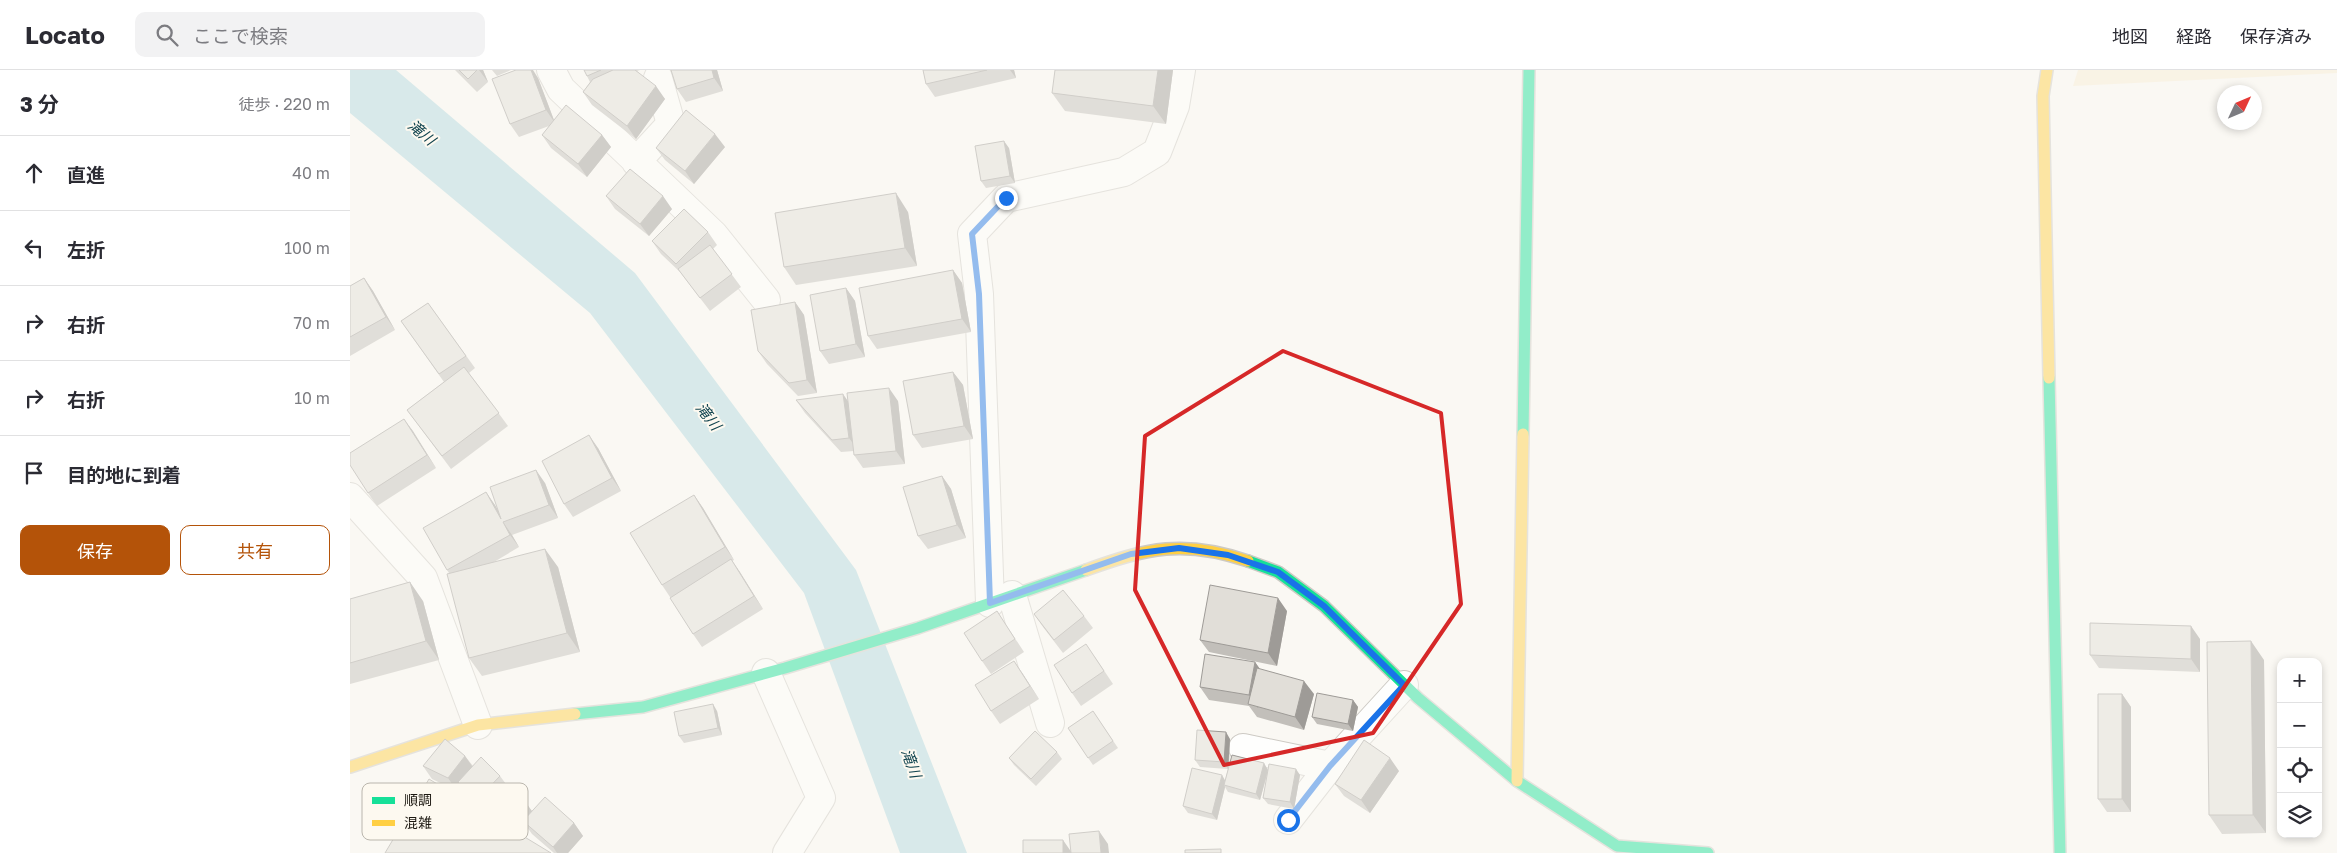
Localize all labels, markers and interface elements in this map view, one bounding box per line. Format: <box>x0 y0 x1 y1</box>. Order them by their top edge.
search box <box>135 12 485 57</box>
text: Locato <box>25 20 105 49</box>
icon: search <box>153 21 181 49</box>
text: ここで検索 <box>193 24 288 47</box>
text: 地図 <box>2112 25 2148 47</box>
text: 経路 <box>2176 25 2212 47</box>
text: 保存済み <box>2240 25 2312 47</box>
north arrow <box>2217 85 2262 130</box>
text: 3 分 <box>20 91 59 117</box>
text: 徒歩 · 220 m <box>239 94 330 114</box>
water label: 滝川 <box>405 115 441 150</box>
icon: ahead <box>20 159 48 187</box>
text: 直進 <box>67 163 105 186</box>
text: 40 m <box>292 163 330 183</box>
route end <box>995 187 1018 210</box>
icon: left <box>20 234 48 262</box>
text: 左折 <box>67 238 105 261</box>
text: 100 m <box>284 238 330 258</box>
icon: right <box>20 309 48 337</box>
text: 右折 <box>67 313 105 336</box>
text: 70 m <box>293 313 330 333</box>
icon: right <box>20 384 48 412</box>
text: 右折 <box>67 388 105 411</box>
text: 10 m <box>294 388 330 408</box>
water label: 滝川 <box>693 399 727 435</box>
icon: arrive <box>20 459 48 487</box>
text: 目的地に到着 <box>67 463 181 486</box>
button: 保存 <box>20 525 170 575</box>
button: 共有 <box>180 525 330 575</box>
map controls <box>2277 658 2322 838</box>
button: + <box>2277 658 2322 703</box>
button: − <box>2277 703 2322 748</box>
water label: 滝川 <box>898 746 926 782</box>
button: locate <box>2277 748 2322 793</box>
legend <box>362 783 528 840</box>
text: 順調 <box>404 791 432 808</box>
button: layers <box>2277 793 2322 838</box>
route start <box>1277 809 1300 832</box>
text: 混雑 <box>404 814 432 831</box>

